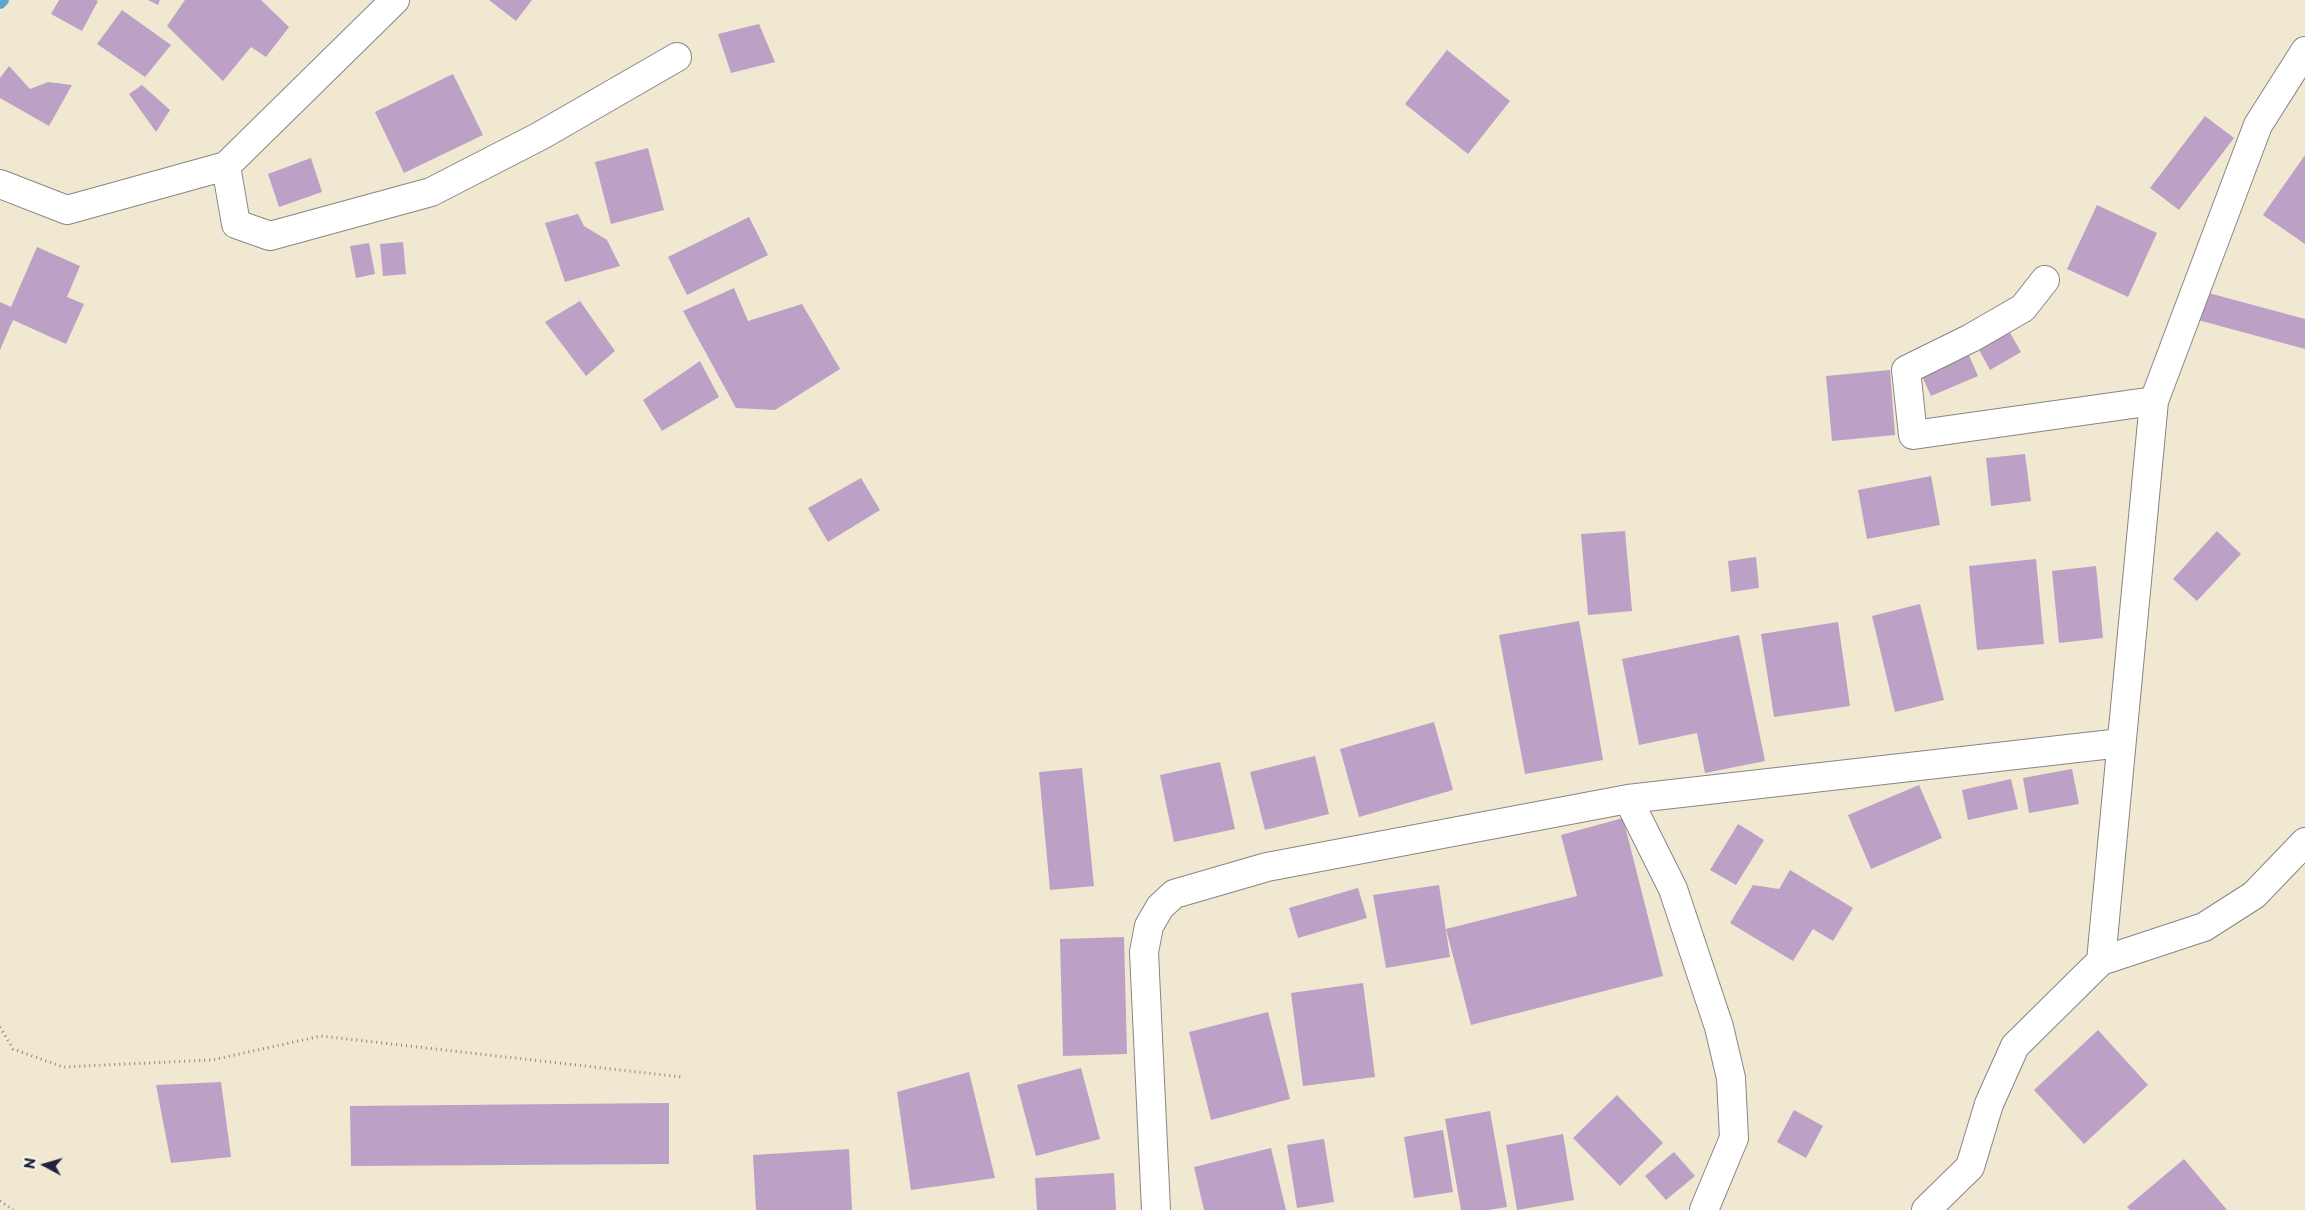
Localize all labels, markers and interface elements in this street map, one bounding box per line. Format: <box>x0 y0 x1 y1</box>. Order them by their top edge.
north arrow <box>20 1140 70 1190</box>
text: N <box>19 1157 41 1170</box>

